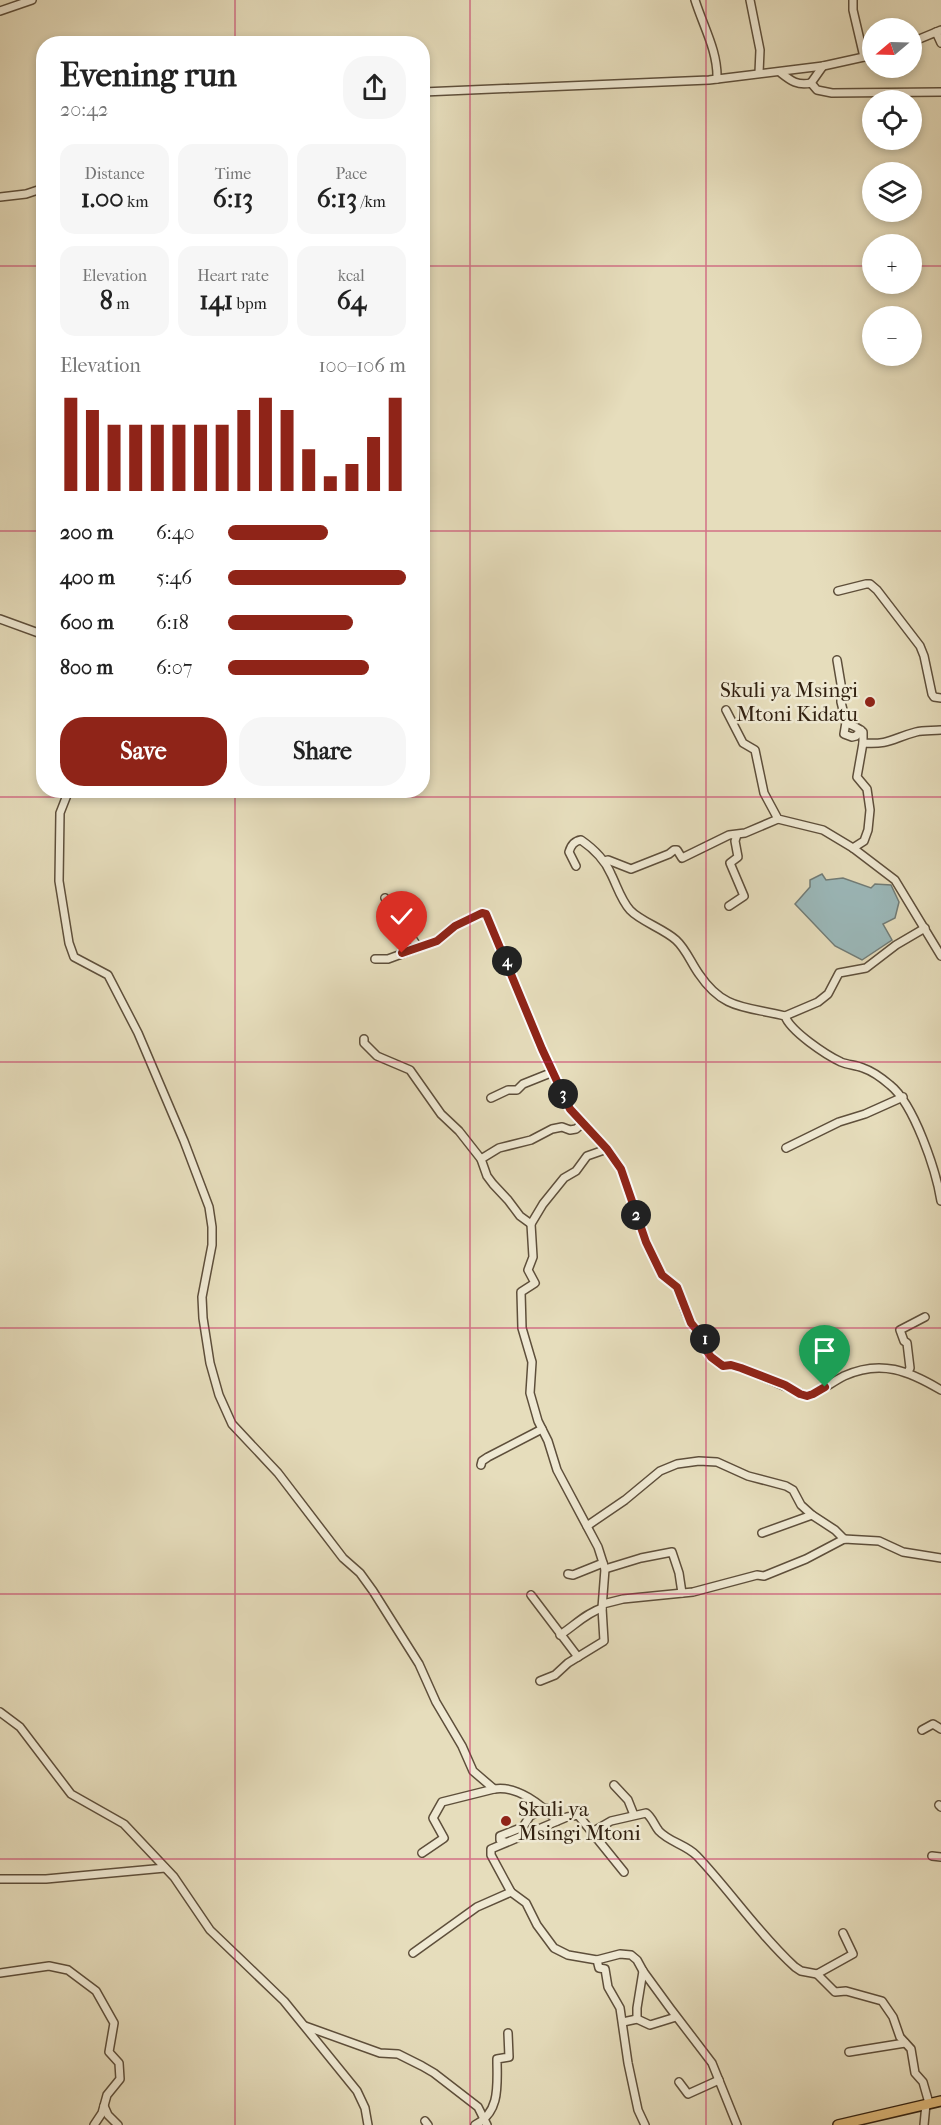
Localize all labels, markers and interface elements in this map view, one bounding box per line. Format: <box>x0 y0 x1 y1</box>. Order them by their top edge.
north arrow <box>862 18 922 78</box>
map controls <box>862 18 922 366</box>
text: Evening run <box>60 56 237 95</box>
button: share <box>343 56 406 119</box>
button: locate <box>862 90 922 150</box>
text: 20:42 <box>60 98 108 121</box>
button: layers <box>862 162 922 222</box>
text: Distance <box>85 164 145 183</box>
text: Time <box>215 164 251 183</box>
text: Pace <box>335 164 367 183</box>
text: 1.00 <box>81 183 124 214</box>
text: 6:13 <box>213 183 253 214</box>
text: 6:13 <box>317 183 357 214</box>
text: km <box>124 192 149 211</box>
text: /km <box>357 192 386 211</box>
button: + <box>862 234 922 294</box>
text: Elevation <box>82 266 147 285</box>
text: Heart rate <box>197 266 269 285</box>
text: kcal <box>338 266 365 285</box>
text: 8 <box>100 285 113 316</box>
text: 141 <box>199 285 233 316</box>
text: 64 <box>337 285 366 316</box>
text: m <box>113 294 130 313</box>
text: bpm <box>233 294 267 313</box>
button: − <box>862 306 922 366</box>
text: Elevation <box>60 354 141 377</box>
text: 100–106 m <box>318 354 406 377</box>
text: 200 m <box>60 521 113 544</box>
text: 6:40 <box>156 521 195 544</box>
text: 400 m <box>60 566 115 589</box>
text: 5:46 <box>156 566 192 589</box>
text: 600 m <box>60 611 114 634</box>
text: 6:18 <box>156 611 189 634</box>
text: 800 m <box>60 656 113 679</box>
text: 6:07 <box>156 656 192 679</box>
place label: Skuli ya Msingi Mtoni Kidatu <box>720 678 858 726</box>
marker: Skuli ya Msingi Mtoni Kidatu <box>863 695 877 709</box>
button: Save <box>60 717 227 786</box>
button: Share <box>239 717 406 786</box>
pin <box>376 891 427 953</box>
icon: check <box>385 900 418 933</box>
pin: 4 <box>492 946 522 976</box>
text: 4 <box>502 951 512 970</box>
pin: 3 <box>548 1079 578 1109</box>
text: 3 <box>560 1084 566 1103</box>
pin: 2 <box>621 1200 651 1230</box>
text: 2 <box>632 1205 640 1224</box>
pin: 1 <box>690 1324 720 1354</box>
pin <box>799 1325 850 1387</box>
text: 1 <box>702 1329 708 1348</box>
icon: arrive <box>808 1334 841 1367</box>
place label: Skuli ya Msingi Mtoni <box>518 1797 641 1845</box>
marker: Skuli ya Msingi Mtoni <box>499 1814 513 1828</box>

